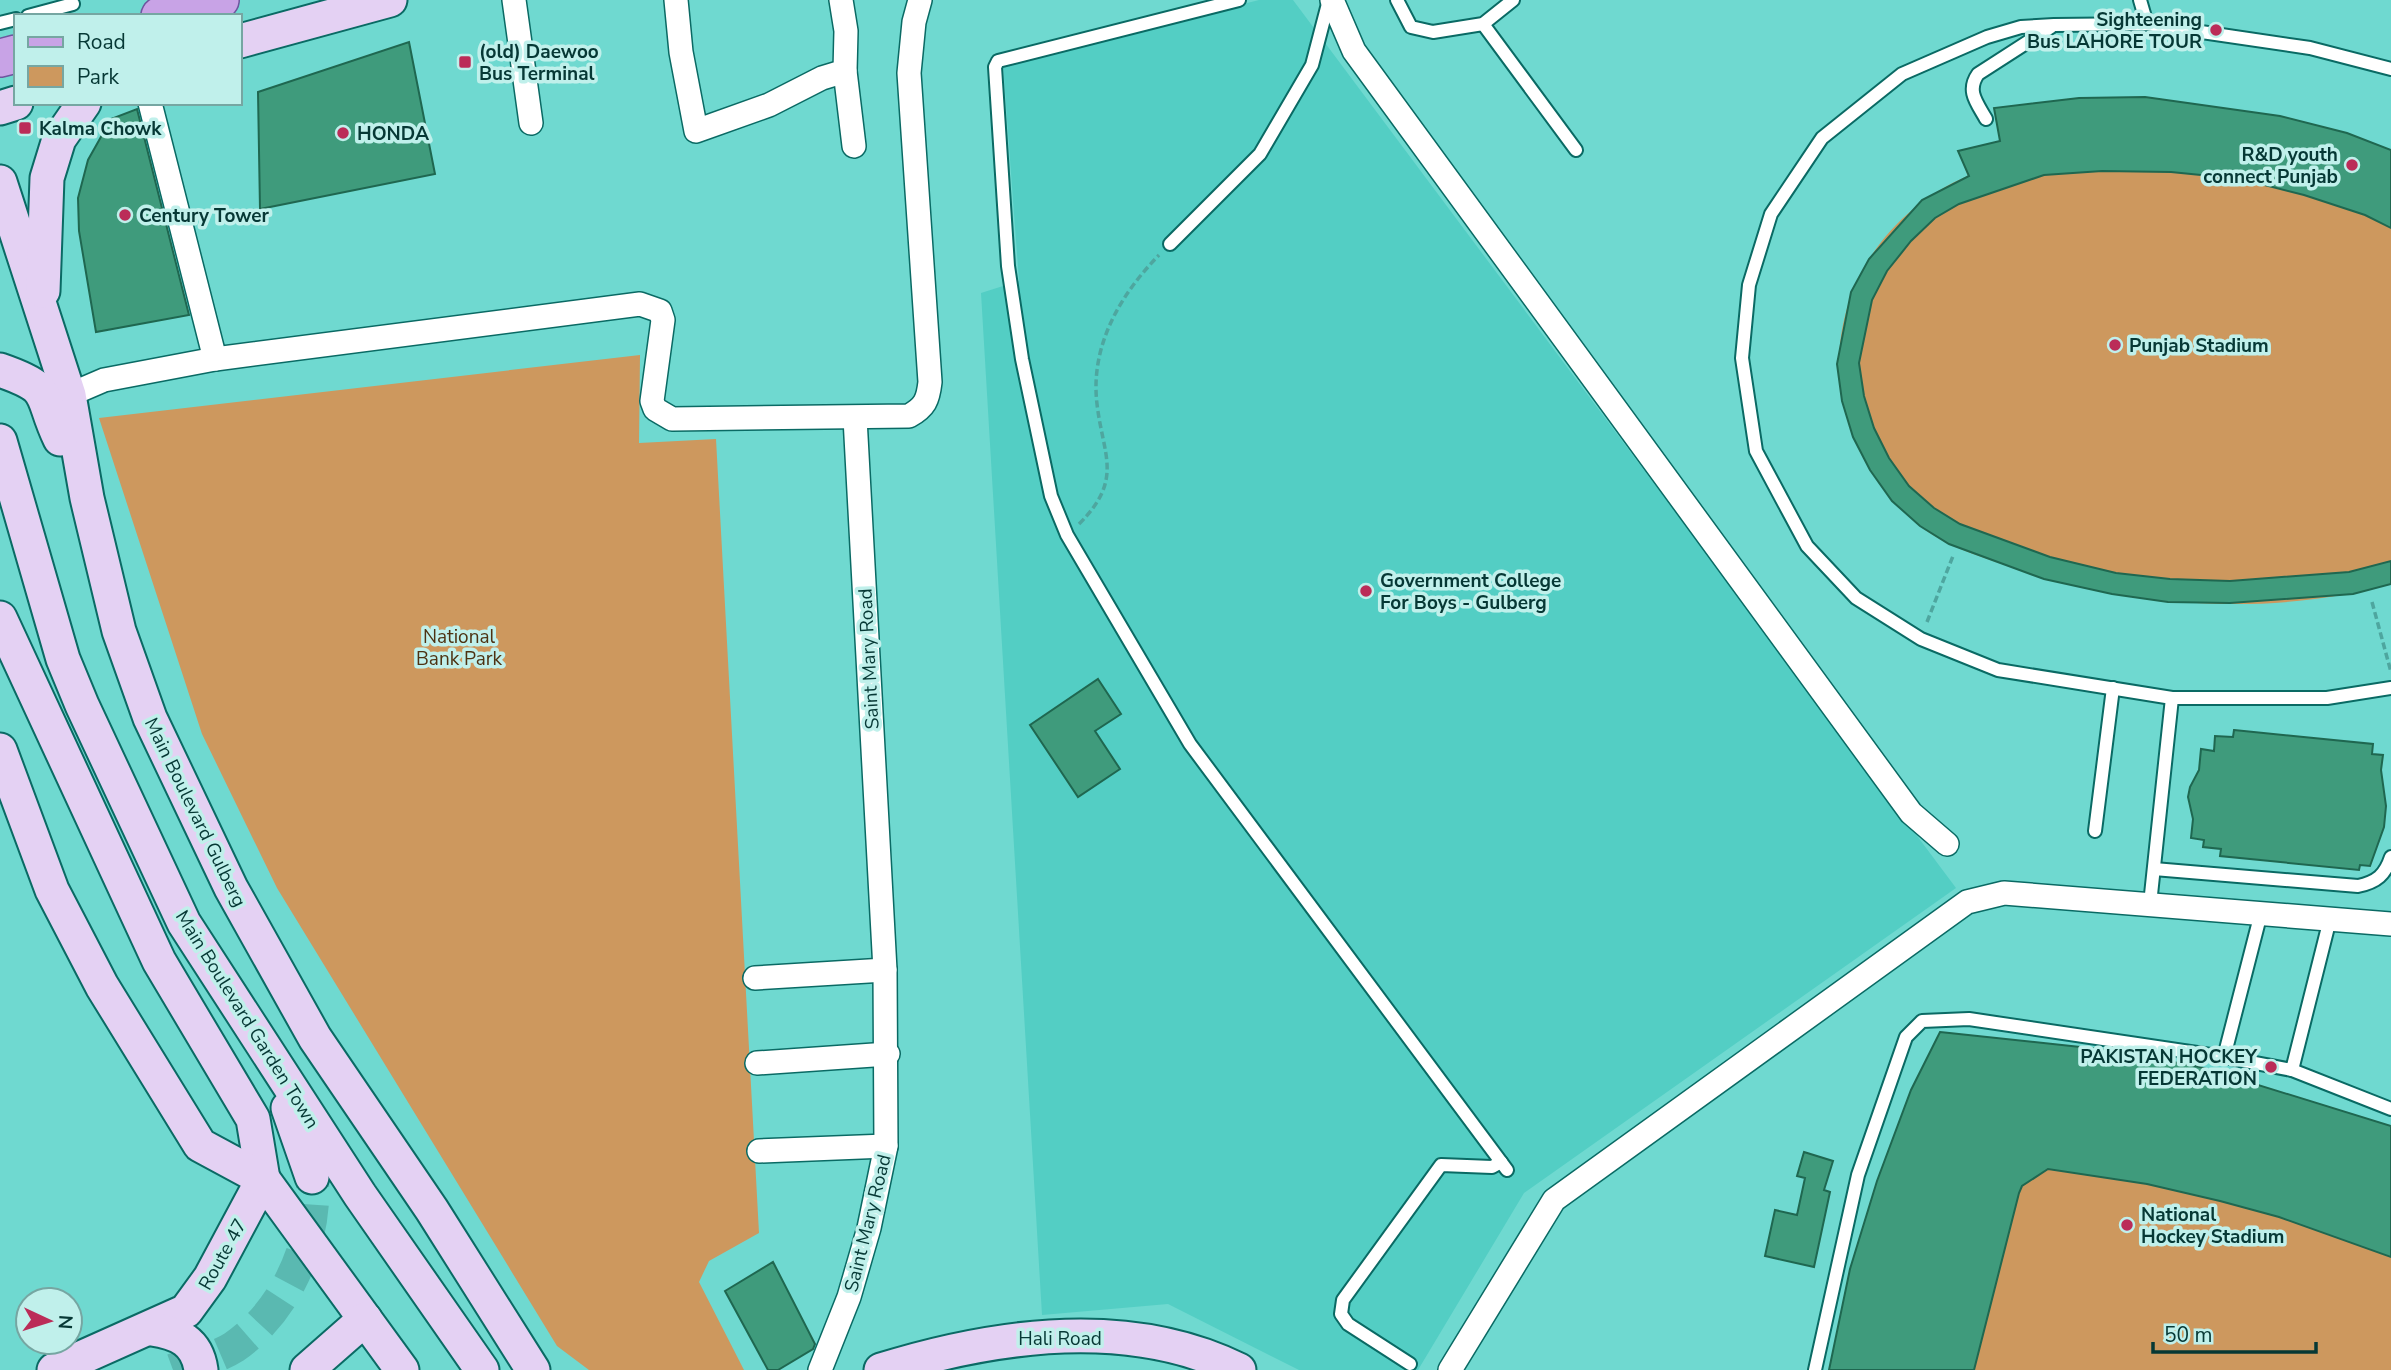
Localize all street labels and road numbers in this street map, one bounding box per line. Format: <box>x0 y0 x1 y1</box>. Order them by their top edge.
street label: Saint Mary Road <box>852 588 886 730</box>
street label: Main Boulevard Gulberg <box>138 714 252 911</box>
street label: Main Boulevard Garden Town <box>169 905 325 1134</box>
street label: Saint Mary Road <box>838 1152 898 1295</box>
street label: Route 47 <box>193 1214 253 1295</box>
street label: Hali Road <box>1018 1326 1102 1352</box>

